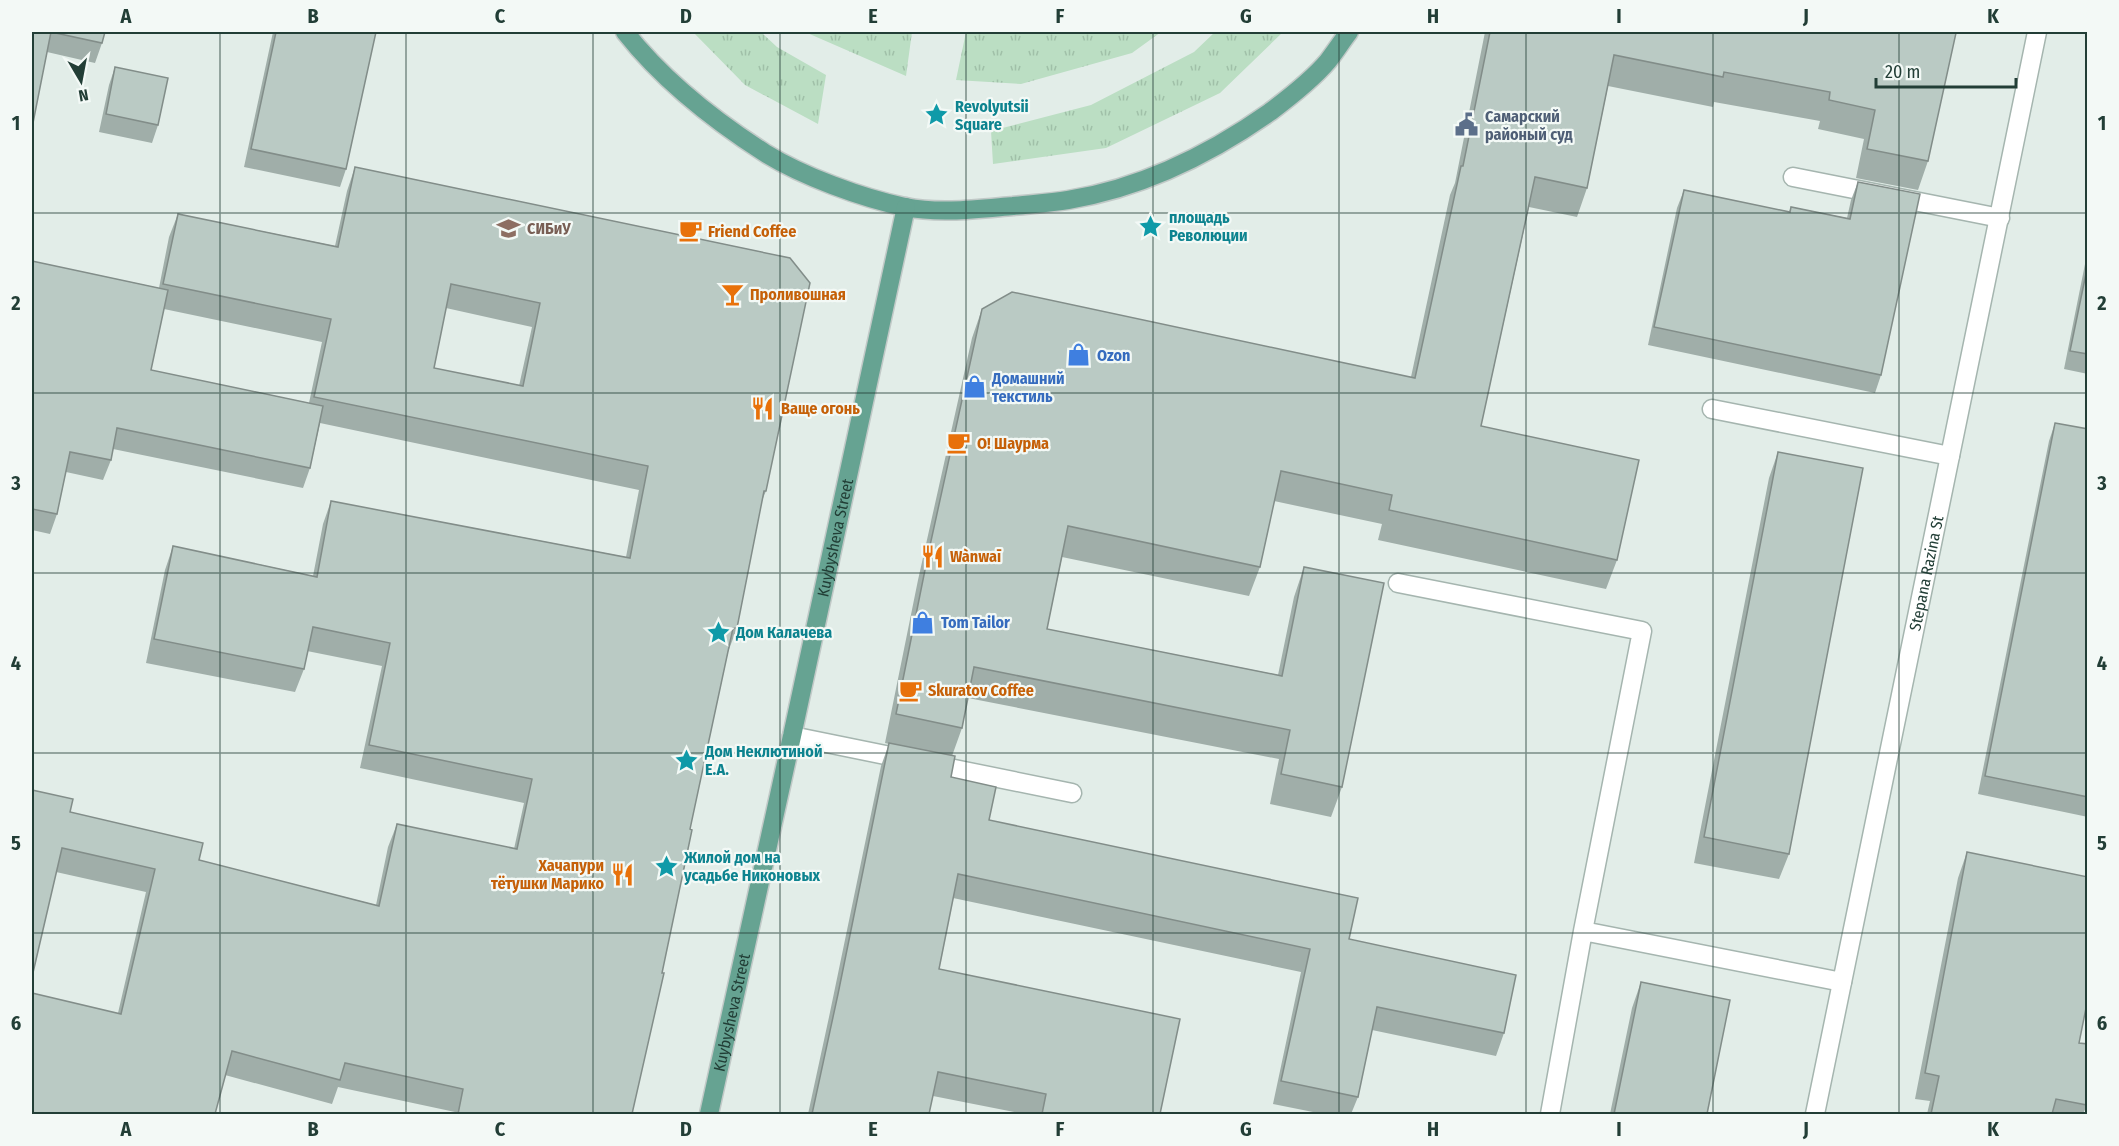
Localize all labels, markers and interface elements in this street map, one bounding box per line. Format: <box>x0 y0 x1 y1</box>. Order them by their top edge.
text: A <box>120 4 133 28</box>
text: B <box>307 4 319 28</box>
text: C <box>495 4 506 28</box>
text: D <box>680 4 692 28</box>
text: E <box>868 4 878 28</box>
text: F <box>1056 4 1065 28</box>
text: G <box>1240 4 1252 28</box>
text: H <box>1427 4 1439 28</box>
text: I <box>1616 4 1622 28</box>
text: J <box>1802 4 1809 28</box>
text: K <box>1987 4 1999 28</box>
north arrow <box>51 51 111 111</box>
scale bar <box>1876 51 2016 89</box>
text: 20 m <box>1885 61 1920 83</box>
text: N <box>77 85 90 105</box>
place label: Revolyutsii Square <box>955 97 1029 134</box>
place icon: Revolyutsii Square <box>924 102 950 128</box>
place label: Самарский районый суд <box>1485 107 1573 144</box>
text: 1 <box>12 111 20 135</box>
text: 1 <box>2098 111 2106 135</box>
public building icon: Самарский районый суд <box>1454 112 1480 138</box>
place label: площадь Революции <box>1169 208 1248 245</box>
place icon: площадь Революции <box>1138 213 1164 239</box>
school or university icon: СИБиУ <box>496 215 522 241</box>
cafe icon: Friend Coffee <box>677 218 703 244</box>
place label: СИБиУ <box>527 219 571 238</box>
place label: Friend Coffee <box>708 222 796 241</box>
bar icon: Проливошная <box>719 281 745 307</box>
place label: Проливошная <box>750 285 846 304</box>
text: 2 <box>10 291 21 315</box>
text: 2 <box>2096 291 2107 315</box>
shop icon: Ozon <box>1066 342 1092 368</box>
place label: Ozon <box>1097 346 1130 365</box>
place label: Домашний текстиль <box>991 369 1065 406</box>
shop icon: Домашний текстиль <box>961 374 987 400</box>
restaurant icon: Ваще огонь <box>750 395 776 421</box>
place label: Ваще огонь <box>781 399 860 418</box>
cafe icon: О! Шаурма <box>946 430 972 456</box>
place label: О! Шаурма <box>977 434 1049 453</box>
text: 3 <box>10 471 21 495</box>
text: 3 <box>2096 471 2107 495</box>
street label: Kuybysheva Street <box>813 476 857 598</box>
street label: Stepana Razina St <box>1905 513 1948 633</box>
restaurant icon: Wànwaī <box>919 543 945 569</box>
place label: Wànwaī <box>950 547 1002 566</box>
shop icon: Tom Tailor <box>910 609 936 635</box>
place label: Tom Tailor <box>941 613 1010 632</box>
place icon: Дом Калачева <box>705 619 731 645</box>
place label: Дом Калачева <box>735 623 832 642</box>
text: 4 <box>11 651 21 675</box>
text: 4 <box>2097 651 2107 675</box>
cafe icon: Skuratov Coffee <box>897 677 923 703</box>
place label: Skuratov Coffee <box>928 681 1034 700</box>
place label: Дом Неклютиной Е.А. <box>704 742 822 779</box>
place icon: Дом Неклютиной Е.А. <box>674 747 700 773</box>
text: 5 <box>11 831 21 855</box>
text: 5 <box>2097 831 2107 855</box>
place label: Жилой дом на усадьбе Никоновых <box>683 848 821 885</box>
place icon: Жилой дом на усадьбе Никоновых <box>653 853 679 879</box>
place label: Хачапури тётушки Марико <box>491 856 604 893</box>
restaurant icon: Хачапури тётушки Марико <box>609 861 635 887</box>
street label: Kuybysheva Street <box>710 951 754 1073</box>
text: 6 <box>11 1011 21 1035</box>
text: 6 <box>2097 1011 2107 1035</box>
text: A <box>120 1117 133 1141</box>
text: B <box>307 1117 319 1141</box>
text: C <box>495 1117 506 1141</box>
text: D <box>680 1117 692 1141</box>
text: E <box>868 1117 878 1141</box>
text: F <box>1056 1117 1065 1141</box>
text: G <box>1240 1117 1252 1141</box>
text: H <box>1427 1117 1439 1141</box>
text: I <box>1616 1117 1622 1141</box>
text: J <box>1802 1117 1809 1141</box>
text: K <box>1987 1117 1999 1141</box>

